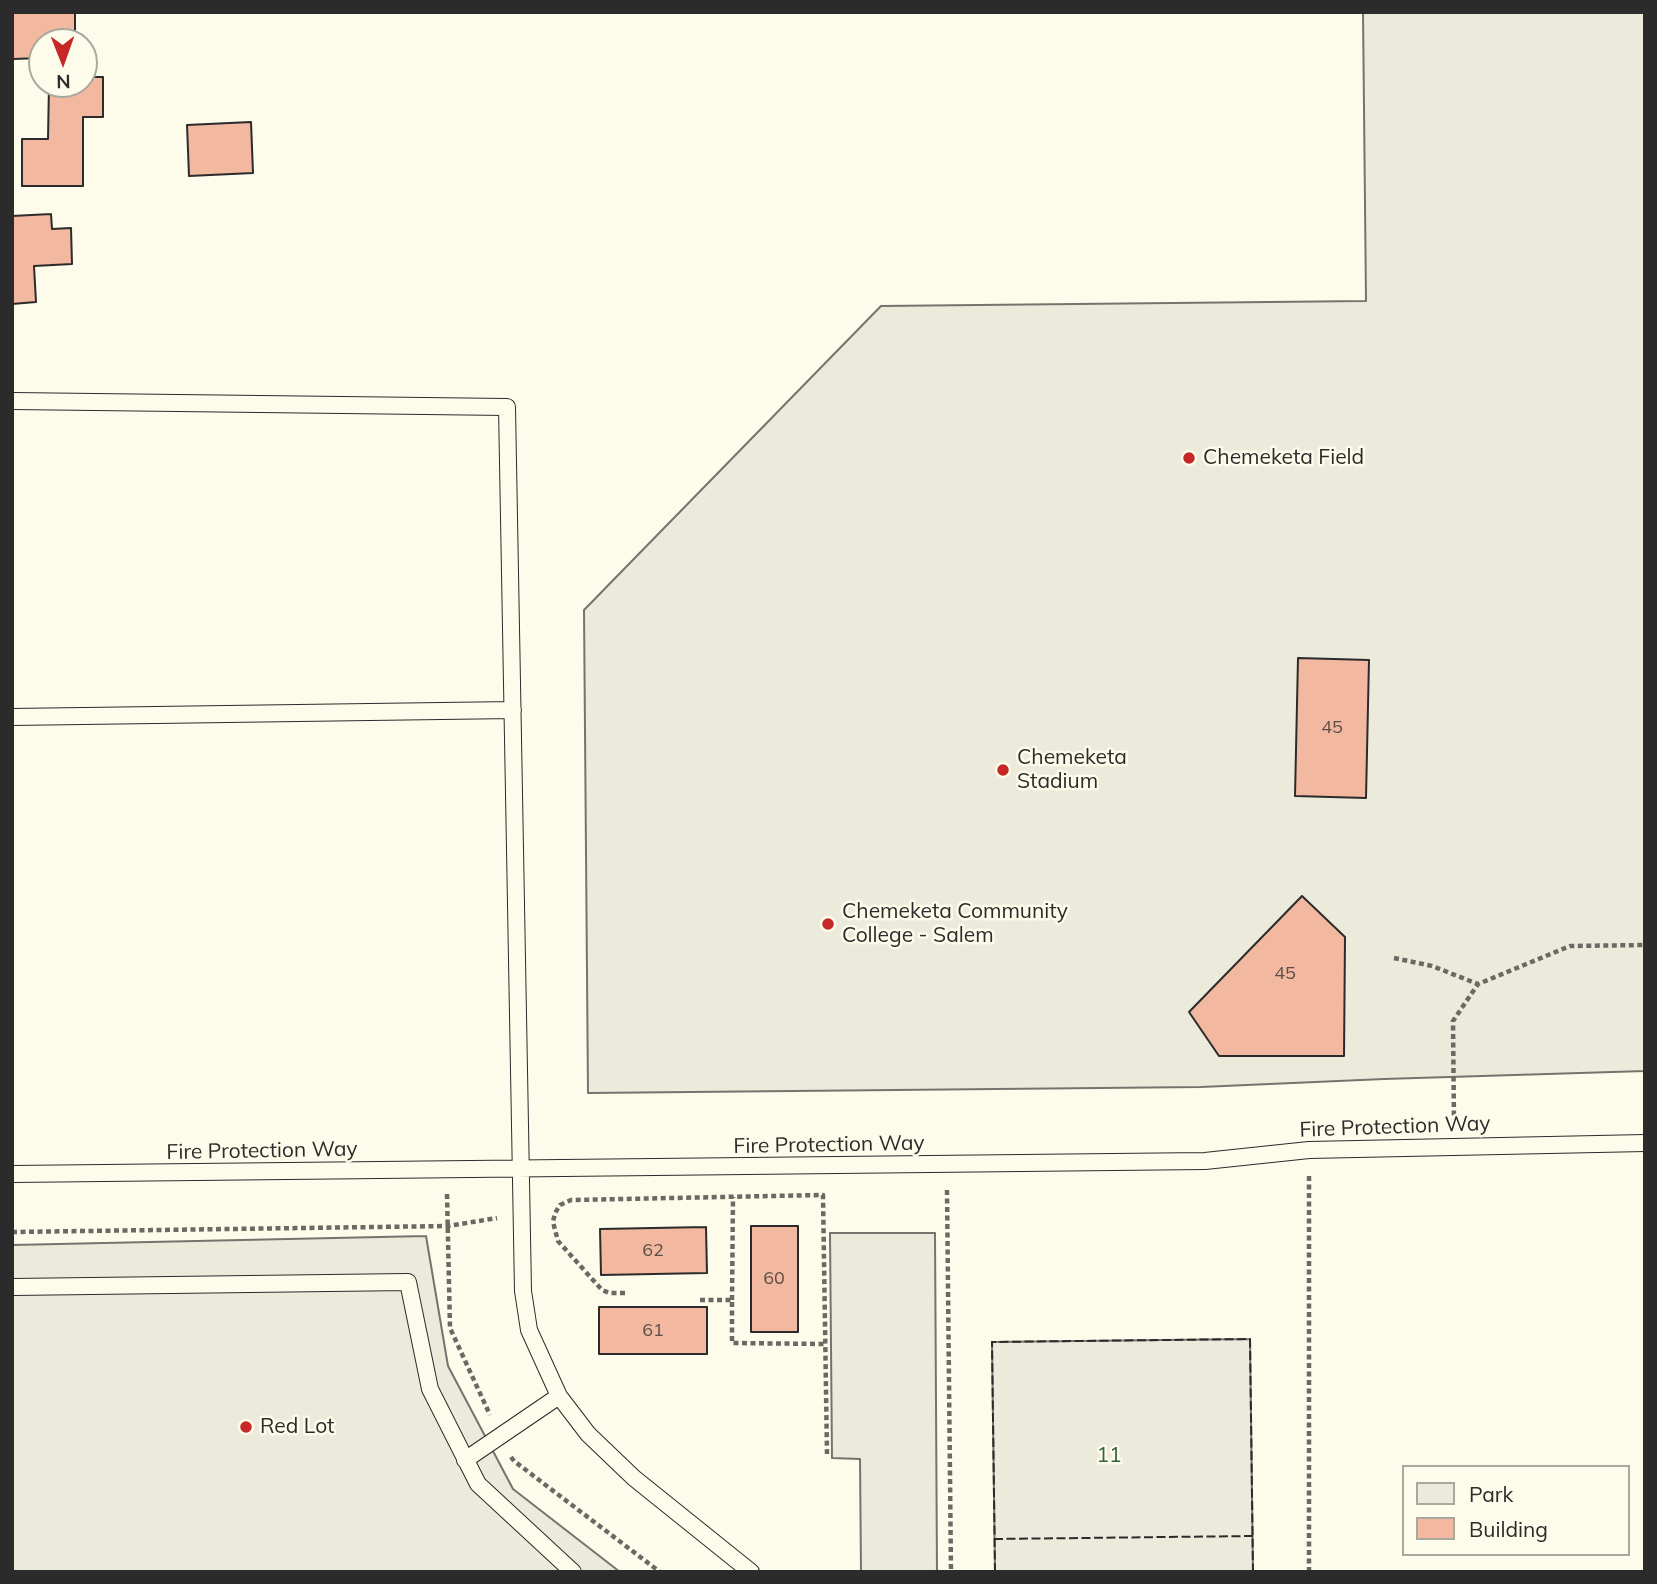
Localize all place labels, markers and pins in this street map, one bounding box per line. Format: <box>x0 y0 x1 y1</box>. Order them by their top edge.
place label: Chemeketa Field <box>1203 445 1364 471</box>
marker: Chemeketa Field <box>1181 450 1197 466</box>
place label: Chemeketa Stadium <box>1017 745 1127 795</box>
marker: Chemeketa Stadium <box>995 762 1011 778</box>
place label: Chemeketa Community College - Salem <box>842 899 1068 949</box>
marker: Chemeketa Community College - Salem <box>820 916 836 932</box>
place label: Red Lot <box>260 1414 334 1440</box>
marker: Red Lot <box>238 1419 254 1435</box>

